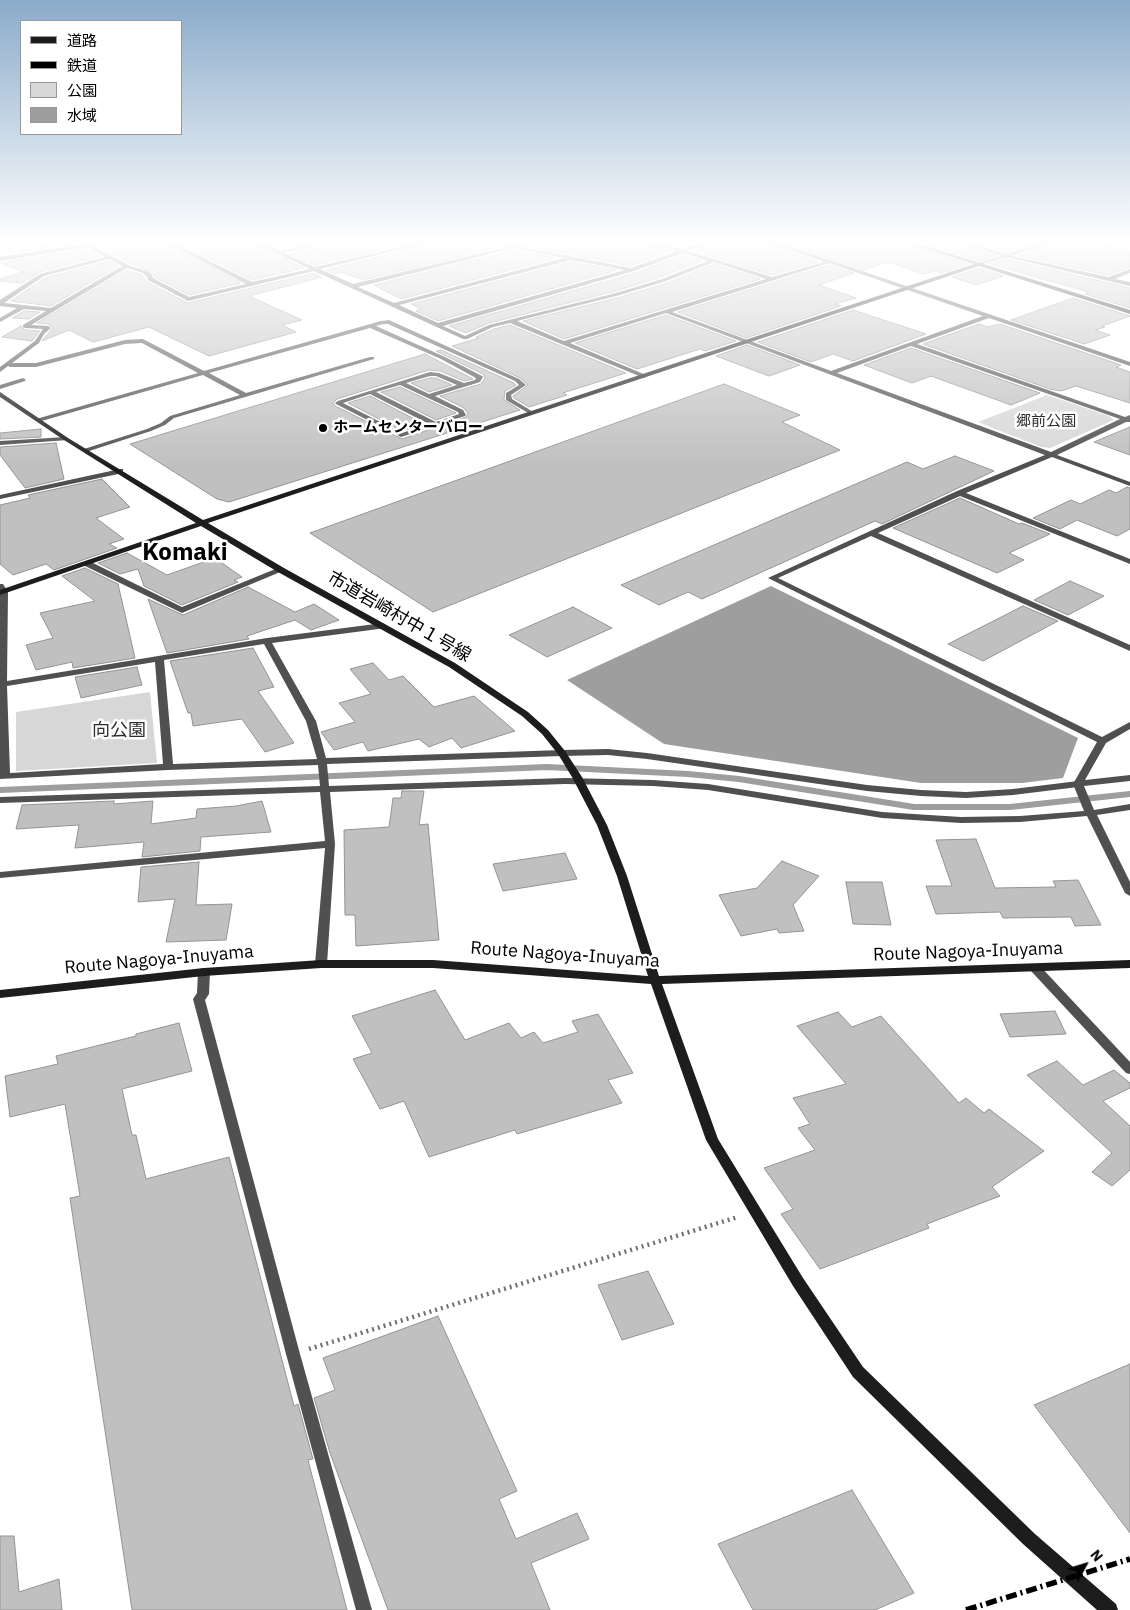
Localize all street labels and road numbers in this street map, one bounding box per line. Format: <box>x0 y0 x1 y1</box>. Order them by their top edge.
street label: 市道岩崎村中１号線 <box>323 567 475 667</box>
street label: Route Nagoya-Inuyama <box>470 938 660 972</box>
street label: Route Nagoya-Inuyama <box>873 938 1063 966</box>
street label: Route Nagoya-Inuyama <box>63 941 255 979</box>

